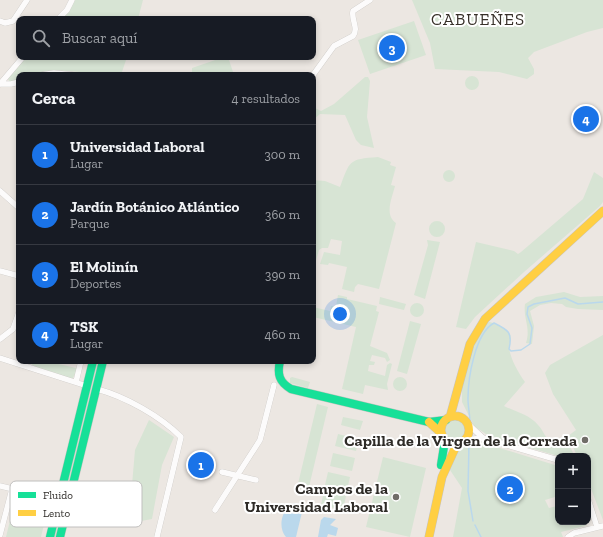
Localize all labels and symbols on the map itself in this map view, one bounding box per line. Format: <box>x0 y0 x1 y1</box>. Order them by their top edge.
district label: CABUEÑES <box>431 9 525 29</box>
pin: 3 <box>379 33 405 63</box>
pin: 4 <box>573 104 599 134</box>
your location <box>330 304 350 324</box>
place label: Capilla de la Virgen de la Corrada <box>344 431 577 450</box>
marker: Capilla de la Virgen de la Corrada <box>580 435 590 445</box>
pin: 1 <box>188 450 214 480</box>
pin: 2 <box>497 474 523 504</box>
place label: Campos de la Universidad Laboral <box>245 479 388 516</box>
legend <box>10 481 142 527</box>
text: Fluido <box>43 489 73 502</box>
marker: Campos de la Universidad Laboral <box>391 492 401 502</box>
text: Lento <box>43 507 71 520</box>

